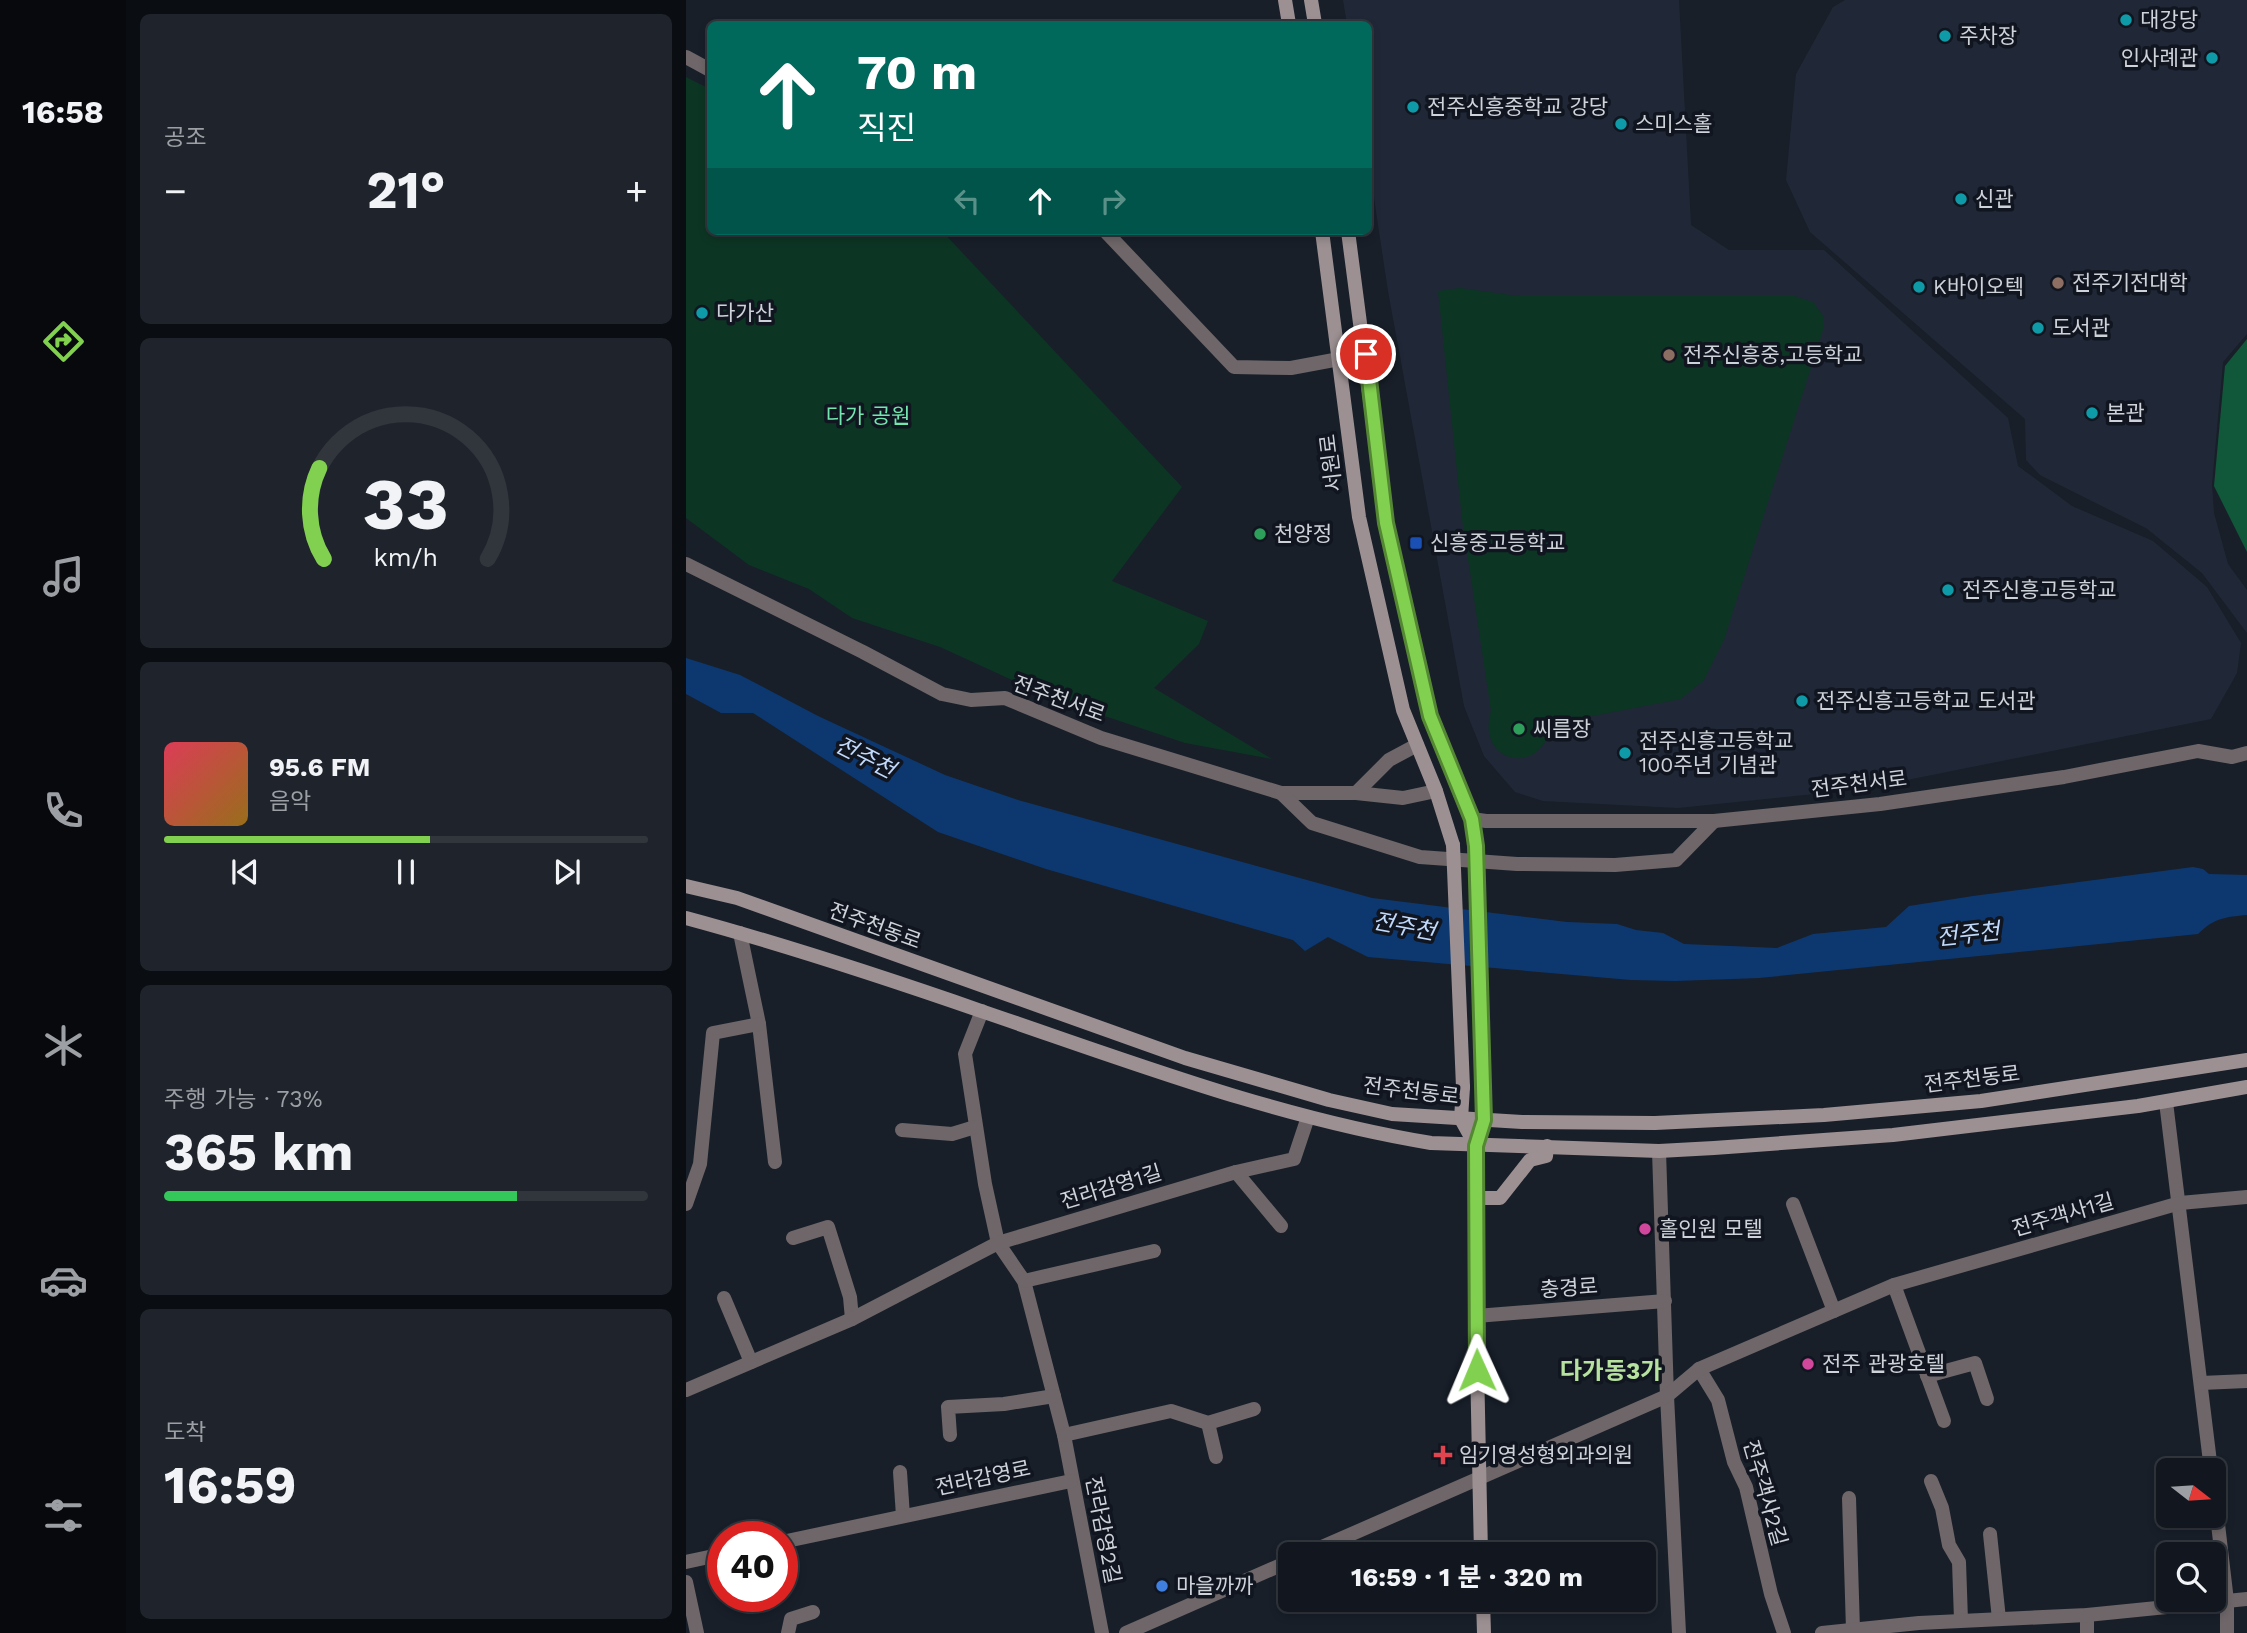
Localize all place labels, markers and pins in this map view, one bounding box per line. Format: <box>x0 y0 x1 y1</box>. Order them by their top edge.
place label: 대강당 <box>2140 7 2198 32</box>
marker: 대강당 <box>2118 12 2134 28</box>
place label: 주차장 <box>1959 23 2017 48</box>
marker: 주차장 <box>1937 28 1953 44</box>
place label: 인사례관 <box>2121 45 2198 70</box>
marker: 인사례관 <box>2204 50 2220 66</box>
place label: 전주신흥중학교 강당 <box>1427 94 1608 119</box>
marker: 전주신흥중학교 강당 <box>1405 99 1421 115</box>
place label: 스미스홀 <box>1635 111 1712 136</box>
marker: 스미스홀 <box>1613 116 1629 132</box>
place label: 신관 <box>1975 186 2014 211</box>
marker: 신관 <box>1953 191 1969 207</box>
place label: 전주기전대학 <box>2072 270 2188 295</box>
place label: K바이오텍 <box>1933 274 2024 299</box>
marker: 전주기전대학 <box>2050 275 2066 291</box>
marker: K바이오텍 <box>1911 279 1927 295</box>
place label: 다가산 <box>716 300 774 325</box>
marker: 다가산 <box>694 305 710 321</box>
place label: 도서관 <box>2052 315 2110 340</box>
marker: 도서관 <box>2030 320 2046 336</box>
pin <box>1336 324 1396 384</box>
place label: 전주신흥중,고등학교 <box>1683 342 1862 367</box>
marker: 전주신흥중,고등학교 <box>1661 347 1677 363</box>
place label: 본관 <box>2106 400 2145 425</box>
marker: 본관 <box>2084 405 2100 421</box>
place label: 천양정 <box>1274 521 1332 546</box>
marker: 천양정 <box>1252 526 1268 542</box>
place label: 신흥중고등학교 <box>1430 530 1565 555</box>
marker: 신흥중고등학교 <box>1408 535 1424 551</box>
place label: 전주신흥고등학교 <box>1962 577 2117 602</box>
marker: 전주신흥고등학교 <box>1940 582 1956 598</box>
place label: 전주신흥고등학교 도서관 <box>1816 688 2036 713</box>
marker: 전주신흥고등학교 도서관 <box>1794 693 1810 709</box>
place label: 씨름장 <box>1533 716 1591 741</box>
marker: 씨름장 <box>1511 721 1527 737</box>
place label: 전주신흥고등학교 100주년 기념관 <box>1639 728 1794 777</box>
marker: 전주신흥고등학교 100주년 기념관 <box>1617 745 1633 761</box>
place label: 홀인원 모텔 <box>1659 1216 1763 1241</box>
marker: 홀인원 모텔 <box>1637 1221 1653 1237</box>
place label: 전주 관광호텔 <box>1822 1351 1945 1376</box>
marker: 전주 관광호텔 <box>1800 1356 1816 1372</box>
place label: 임기영성형외과의원 <box>1459 1442 1633 1467</box>
marker: 임기영성형외과의원 <box>1433 1445 1453 1465</box>
place label: 마을까까 <box>1176 1573 1253 1598</box>
marker: 마을까까 <box>1154 1578 1170 1594</box>

